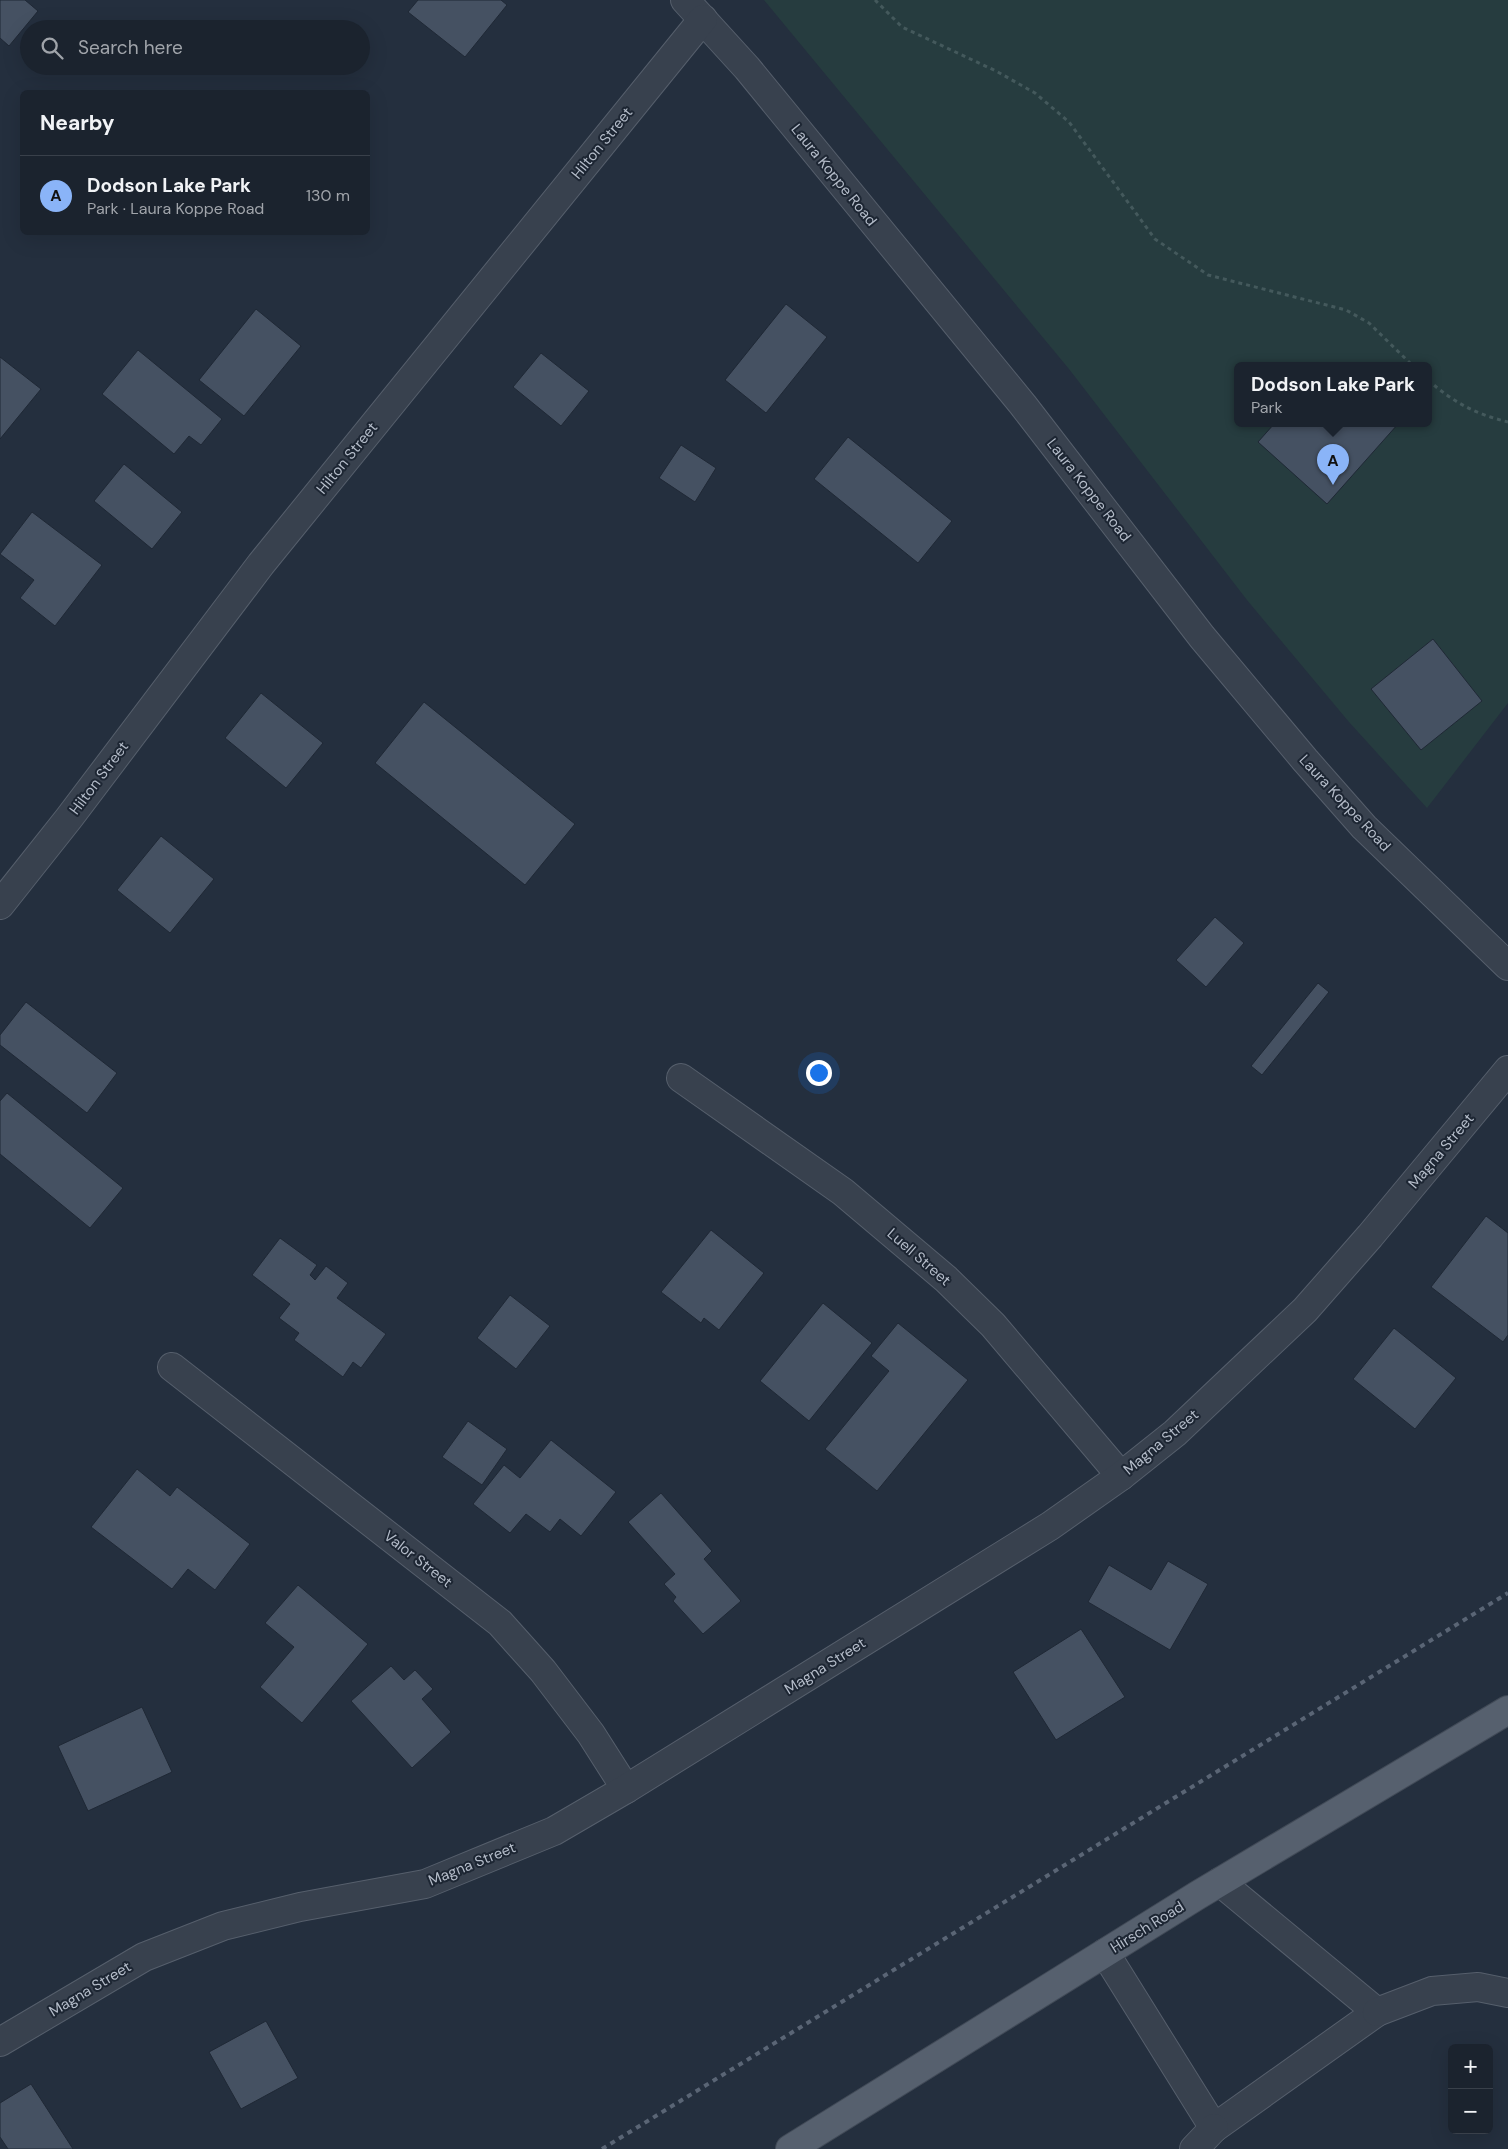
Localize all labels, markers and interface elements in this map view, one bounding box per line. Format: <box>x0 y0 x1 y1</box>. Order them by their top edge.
search box <box>20 20 370 75</box>
icon: search <box>38 34 66 62</box>
text: Search here <box>78 35 183 60</box>
street label: Hilton Street <box>567 103 637 183</box>
text: Nearby <box>40 109 114 137</box>
street label: Laura Koppe Road <box>787 120 881 230</box>
text: Dodson Lake Park <box>87 173 251 198</box>
text: A <box>50 185 62 206</box>
text: 130 m <box>306 185 350 206</box>
text: Park · Laura Koppe Road <box>87 198 264 219</box>
popup <box>1234 362 1432 427</box>
text: Dodson Lake Park <box>1251 372 1415 397</box>
text: Park <box>1251 397 1283 418</box>
street label: Hilton Street <box>312 418 382 498</box>
street label: Laura Koppe Road <box>1042 434 1136 546</box>
pin: A <box>1317 444 1349 485</box>
street label: Hilton Street <box>65 737 133 819</box>
street label: Laura Koppe Road <box>1295 750 1395 856</box>
your location <box>806 1060 832 1086</box>
street label: Magna Street <box>1404 1109 1478 1193</box>
street label: Luell Street <box>883 1224 955 1290</box>
street label: Magna Street <box>1119 1405 1203 1479</box>
street label: Valor Street <box>380 1526 456 1592</box>
street label: Magna Street <box>781 1633 870 1699</box>
street label: Magna Street <box>425 1837 519 1891</box>
street label: Hirsch Road <box>1107 1897 1187 1957</box>
street label: Magna Street <box>45 1957 135 2021</box>
map controls <box>1448 2044 1493 2134</box>
button: + <box>1448 2044 1493 2089</box>
button: − <box>1448 2089 1493 2134</box>

